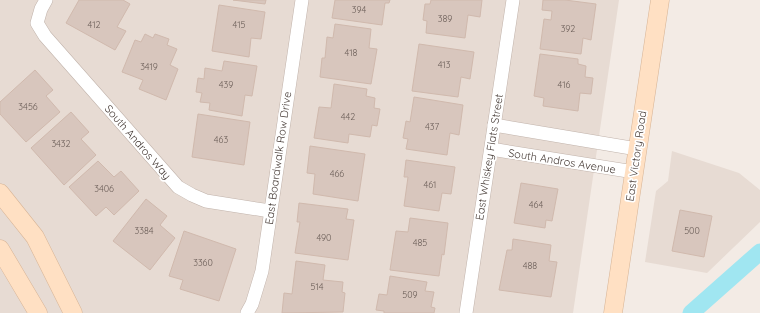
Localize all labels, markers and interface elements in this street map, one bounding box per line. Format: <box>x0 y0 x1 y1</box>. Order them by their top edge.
house number: 394 <box>352 4 366 15</box>
house number: 389 <box>438 13 452 24</box>
house number: 412 <box>88 19 101 30</box>
house number: 415 <box>233 19 246 30</box>
house number: 392 <box>561 23 575 34</box>
house number: 418 <box>345 47 358 58</box>
house number: 413 <box>438 59 451 70</box>
house number: 3419 <box>140 61 158 72</box>
house number: 439 <box>219 79 233 90</box>
house number: 416 <box>558 79 571 90</box>
street label: East Boardwalk Row Drive <box>262 91 294 225</box>
street label: East Whiskey Flats Street <box>472 93 506 221</box>
house number: 3456 <box>18 101 38 112</box>
street label: South Andros Way <box>102 102 174 182</box>
street label: East Victory Road <box>623 110 649 202</box>
house number: 442 <box>341 111 355 122</box>
house number: 437 <box>425 121 439 132</box>
house number: 463 <box>214 134 228 145</box>
house number: 3432 <box>51 138 71 149</box>
street label: South Andros Avenue <box>507 146 617 176</box>
house number: 466 <box>330 168 344 179</box>
house number: 461 <box>424 179 436 190</box>
house number: 3406 <box>94 183 114 194</box>
house number: 464 <box>529 199 543 210</box>
house number: 3384 <box>134 225 154 236</box>
house number: 500 <box>684 225 700 236</box>
house number: 490 <box>317 232 331 243</box>
house number: 485 <box>413 237 427 248</box>
house number: 3360 <box>193 257 213 268</box>
house number: 488 <box>523 260 537 271</box>
house number: 514 <box>311 281 324 292</box>
house number: 509 <box>402 289 418 300</box>

